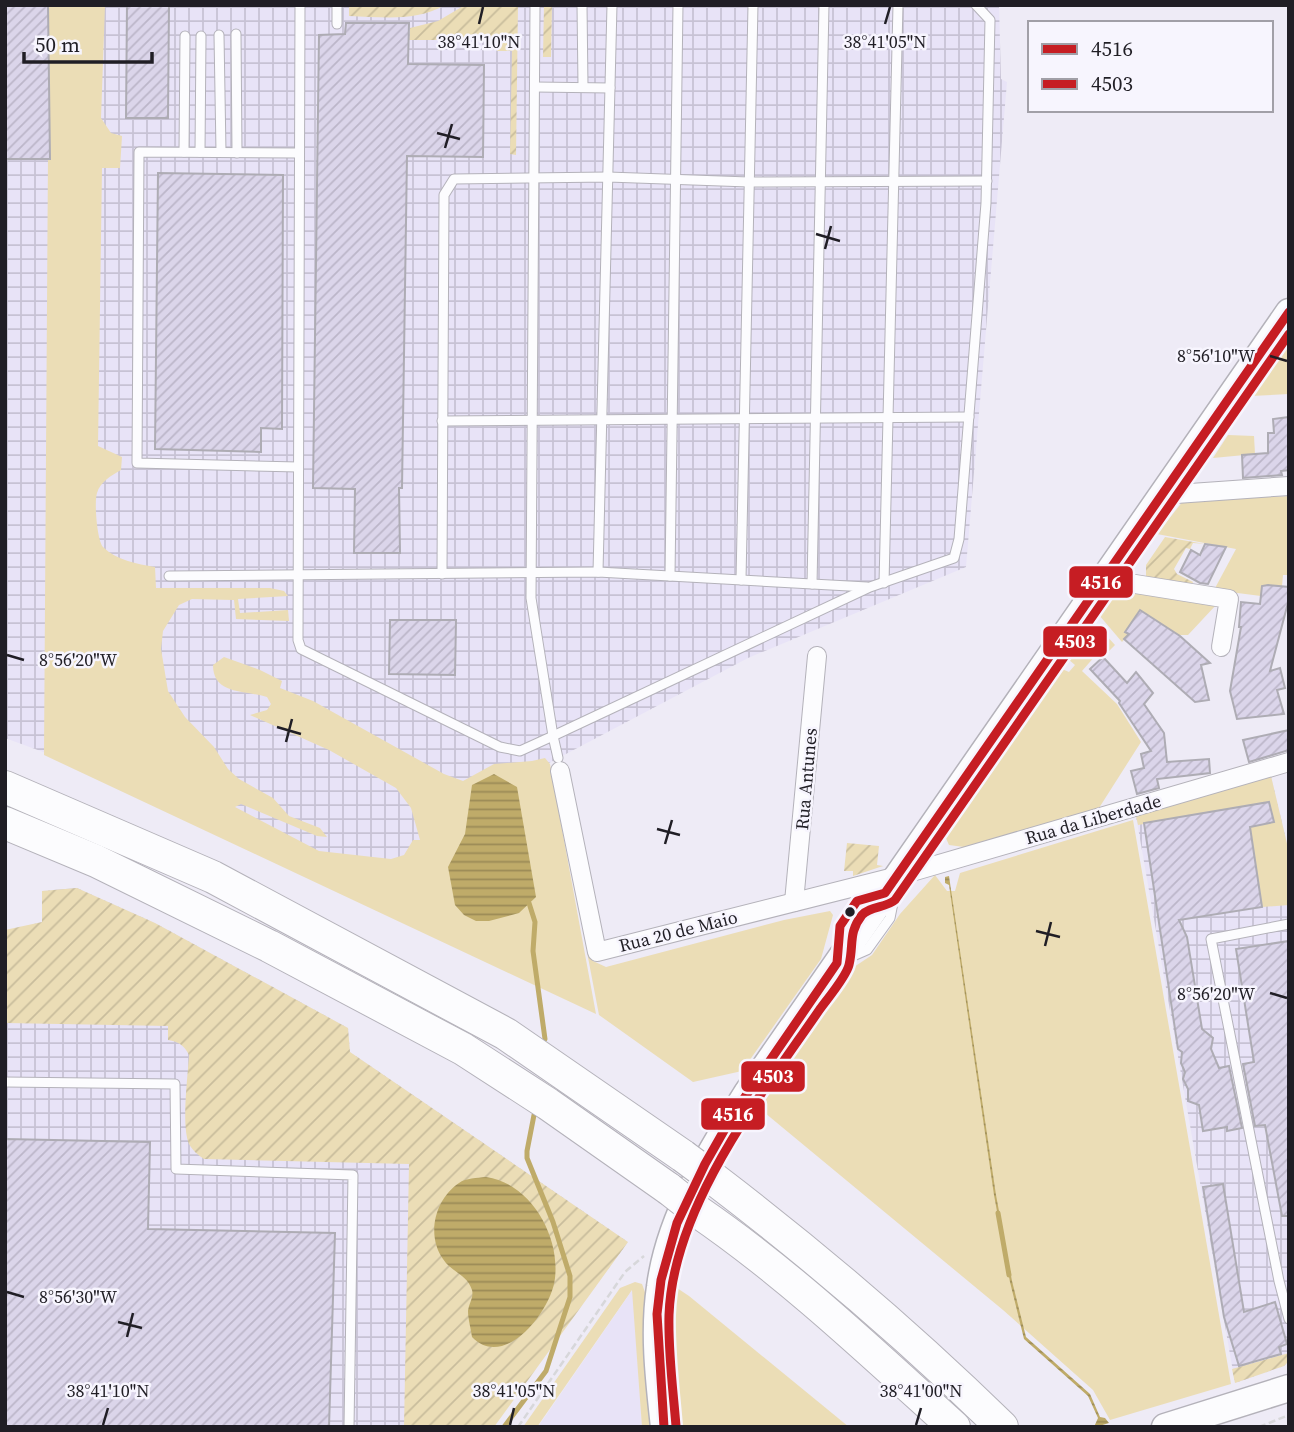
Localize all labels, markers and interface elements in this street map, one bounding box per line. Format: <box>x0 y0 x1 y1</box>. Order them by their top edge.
scale bar <box>24 21 152 65</box>
legend <box>1028 21 1273 112</box>
text: 38°41'10"N <box>438 29 520 54</box>
text: 38°41'05"N <box>844 29 926 54</box>
text: 50 m <box>35 30 80 59</box>
text: 4516 <box>1091 34 1133 63</box>
text: 4503 <box>1091 69 1133 98</box>
text: 8°56'10"W <box>1177 343 1256 368</box>
line badge: 4516 <box>1068 565 1134 599</box>
text: 4516 <box>1080 569 1122 595</box>
line badge: 4503 <box>1042 625 1108 658</box>
text: 4503 <box>1054 628 1096 654</box>
text: 8°56'20"W <box>39 647 118 672</box>
street label: Rua Antunes <box>789 727 823 831</box>
street label: Rua da Liberdade <box>1022 788 1164 850</box>
street label: Rua 20 de Maio <box>616 904 740 958</box>
unlabelled marker <box>843 905 857 919</box>
text: 8°56'20"W <box>1177 981 1256 1006</box>
line badge: 4503 <box>740 1060 806 1093</box>
text: 4503 <box>752 1063 794 1089</box>
line badge: 4516 <box>700 1097 766 1131</box>
text: 4516 <box>712 1101 754 1127</box>
text: 8°56'30"W <box>39 1284 118 1309</box>
text: 38°41'10"N <box>67 1378 149 1403</box>
text: 38°41'05"N <box>473 1378 555 1403</box>
text: 38°41'00"N <box>880 1378 962 1403</box>

